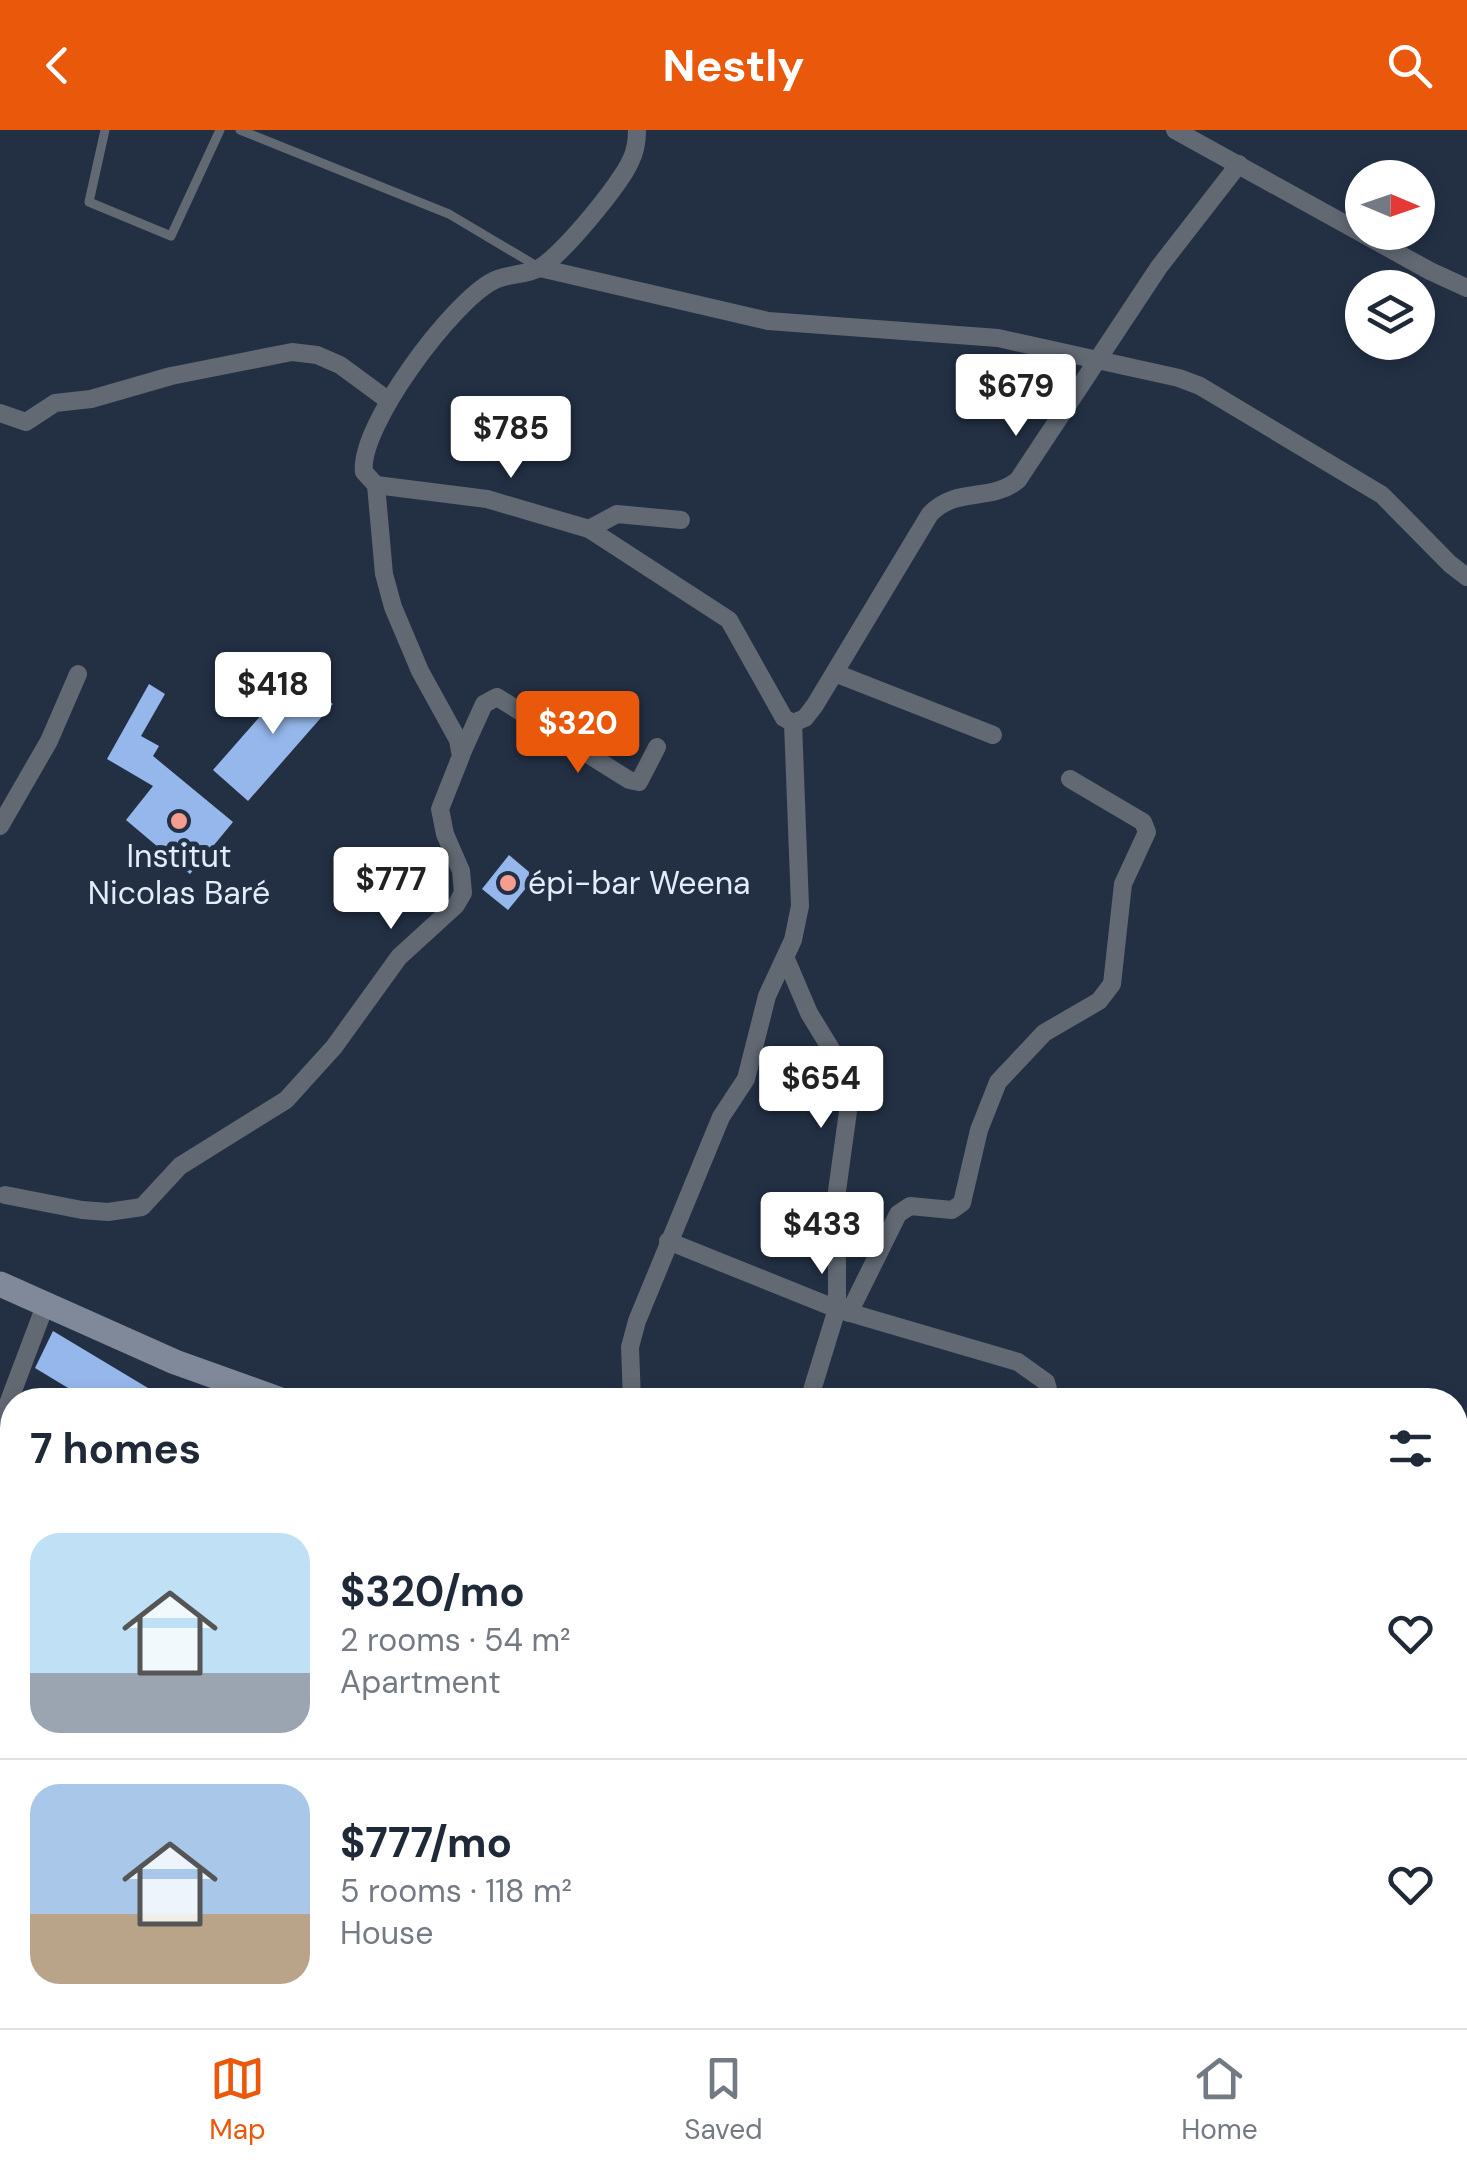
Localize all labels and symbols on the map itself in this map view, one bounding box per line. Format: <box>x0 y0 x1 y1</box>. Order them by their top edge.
north arrow <box>1345 160 1435 250</box>
pin: $679 <box>957 354 1075 439</box>
pin: $785 <box>452 396 570 481</box>
pin: $418 <box>214 652 332 737</box>
pin: $320 <box>519 691 637 776</box>
marker: Institut Nicolas Baré <box>168 810 190 832</box>
place label: Institut Nicolas Baré <box>88 835 270 914</box>
pin: $777 <box>332 847 450 932</box>
place label: épi-bar Weena <box>528 862 750 904</box>
marker: épi-bar Weena <box>497 872 519 894</box>
pin: $654 <box>762 1046 880 1131</box>
pin: $433 <box>763 1192 881 1277</box>

